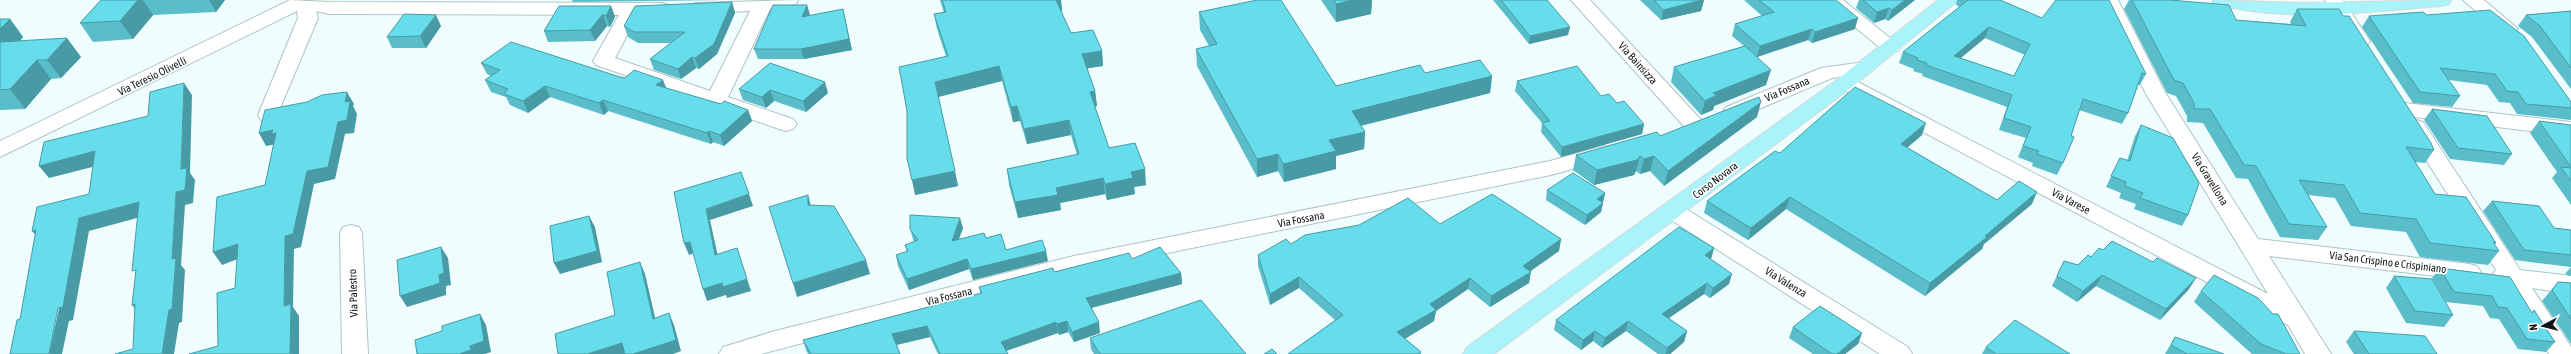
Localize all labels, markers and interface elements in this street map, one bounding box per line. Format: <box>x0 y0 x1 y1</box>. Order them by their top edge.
street label: Via Bainsizza <box>1616 40 1660 86</box>
street label: Via Teresio Olivelli <box>116 54 188 98</box>
street label: Via Fossana <box>1763 74 1811 104</box>
street label: Via Gravellona <box>2189 151 2231 207</box>
street label: Corso Novara <box>1690 159 1740 201</box>
street label: Via Varese <box>2050 186 2092 216</box>
street label: Via Fossana <box>1277 209 1325 229</box>
street label: Via San Crispino e Crispiniano <box>2329 249 2447 275</box>
street label: Via Valenza <box>1763 264 1809 300</box>
street label: Via Palestro <box>346 269 360 317</box>
street label: Via Fossana <box>925 284 973 308</box>
north arrow <box>2523 306 2563 346</box>
text: N <box>2527 323 2539 331</box>

